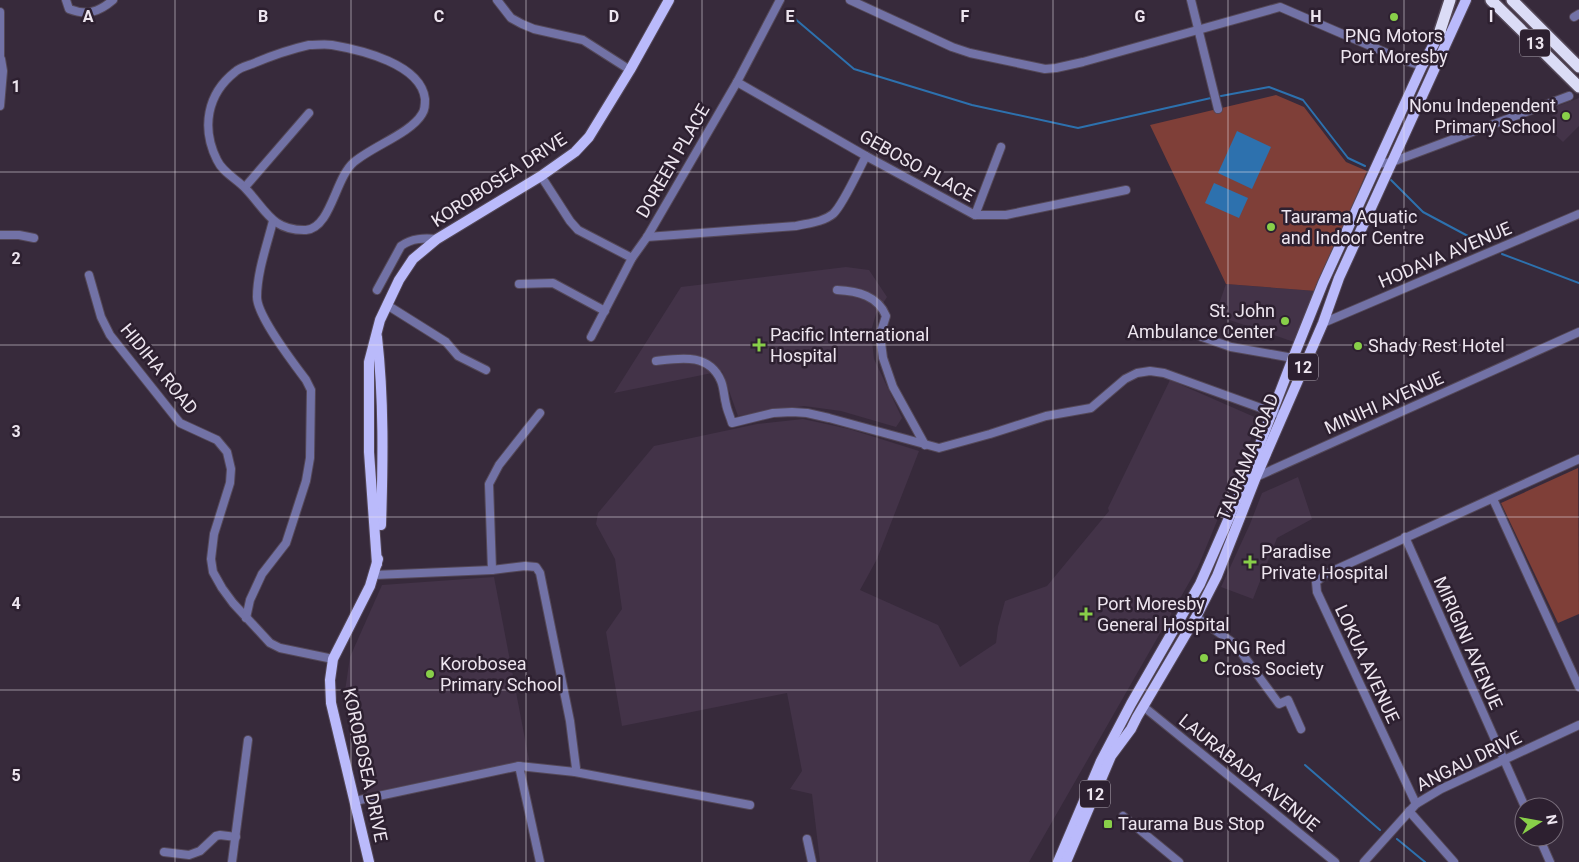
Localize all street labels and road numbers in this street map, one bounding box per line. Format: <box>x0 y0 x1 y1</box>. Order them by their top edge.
road number: 13 <box>1520 29 1550 56</box>
street label: DOREEN PLACE <box>632 100 714 221</box>
street label: GEBOSO PLACE <box>856 125 978 206</box>
street label: KOROBOSEA DRIVE <box>427 128 570 231</box>
street label: HODAVA AVENUE <box>1375 217 1514 292</box>
street label: HIDIHA ROAD <box>116 319 202 418</box>
road number: 12 <box>1288 354 1318 381</box>
street label: MINIHI AVENUE <box>1321 367 1447 438</box>
street label: TAURAMA ROAD <box>1213 390 1283 523</box>
street label: MIRIGINI AVENUE <box>1430 573 1507 713</box>
street label: LOKUA AVENUE <box>1331 601 1404 726</box>
street label: KOROBOSEA DRIVE <box>339 686 392 844</box>
street label: LAURABADA AVENUE <box>1175 710 1324 836</box>
street label: ANGAU DRIVE <box>1413 726 1525 795</box>
road number: 12 <box>1080 781 1110 808</box>

